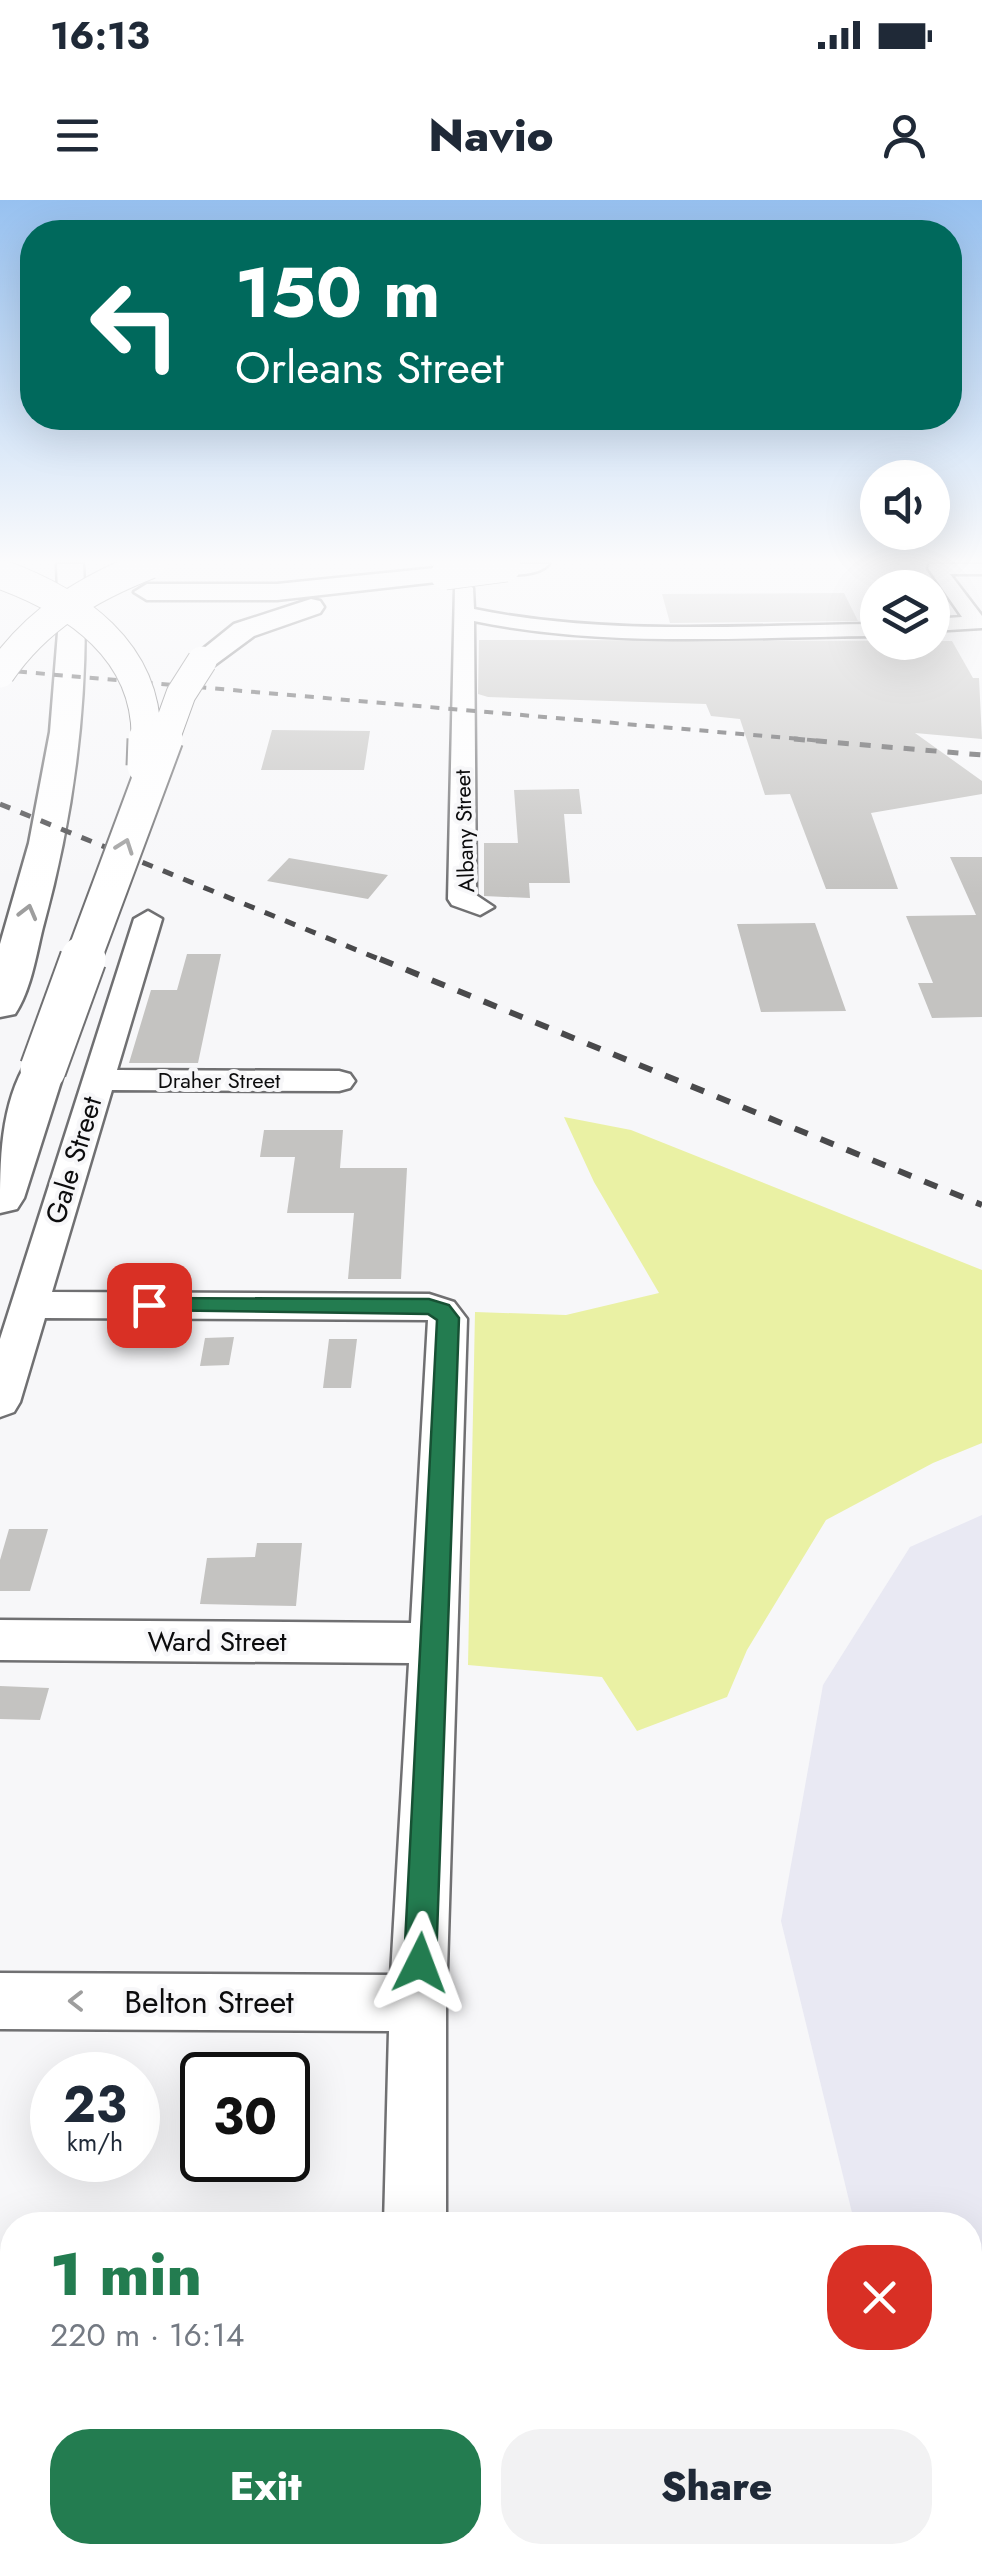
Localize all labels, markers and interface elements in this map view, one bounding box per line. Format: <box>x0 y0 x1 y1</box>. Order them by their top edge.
text: 16:13 <box>50 8 150 63</box>
text: Navio <box>428 103 554 168</box>
icon: menu <box>50 108 105 163</box>
icon: person <box>877 108 932 163</box>
text: 150 m <box>235 242 441 343</box>
icon: left <box>70 260 200 390</box>
text: Orleans Street <box>235 335 504 400</box>
map controls <box>860 460 950 660</box>
button: sound <box>860 460 950 550</box>
button: layers <box>860 570 950 660</box>
street label: Albany Street <box>446 768 482 893</box>
one-way arrow <box>113 838 134 855</box>
one-way arrow <box>17 903 38 921</box>
street label: Draher Street <box>158 1064 281 1096</box>
street label: Gale Street <box>35 1091 112 1229</box>
pin <box>107 1263 192 1348</box>
icon: arrive <box>122 1278 177 1333</box>
street label: Ward Street <box>147 1621 287 1662</box>
position arrow <box>368 1911 472 2015</box>
street label: Belton Street <box>124 1979 294 2025</box>
one-way arrow <box>67 1990 82 2012</box>
speed limit sign: 30 <box>180 2052 310 2182</box>
text: 23 <box>63 2068 127 2141</box>
text: km/h <box>67 2124 123 2160</box>
text: 1 min <box>50 2231 202 2318</box>
button: close <box>827 2245 932 2350</box>
text: 220 m · 16:14 <box>50 2312 244 2358</box>
button: Exit <box>50 2429 481 2544</box>
button: Share <box>501 2429 932 2544</box>

